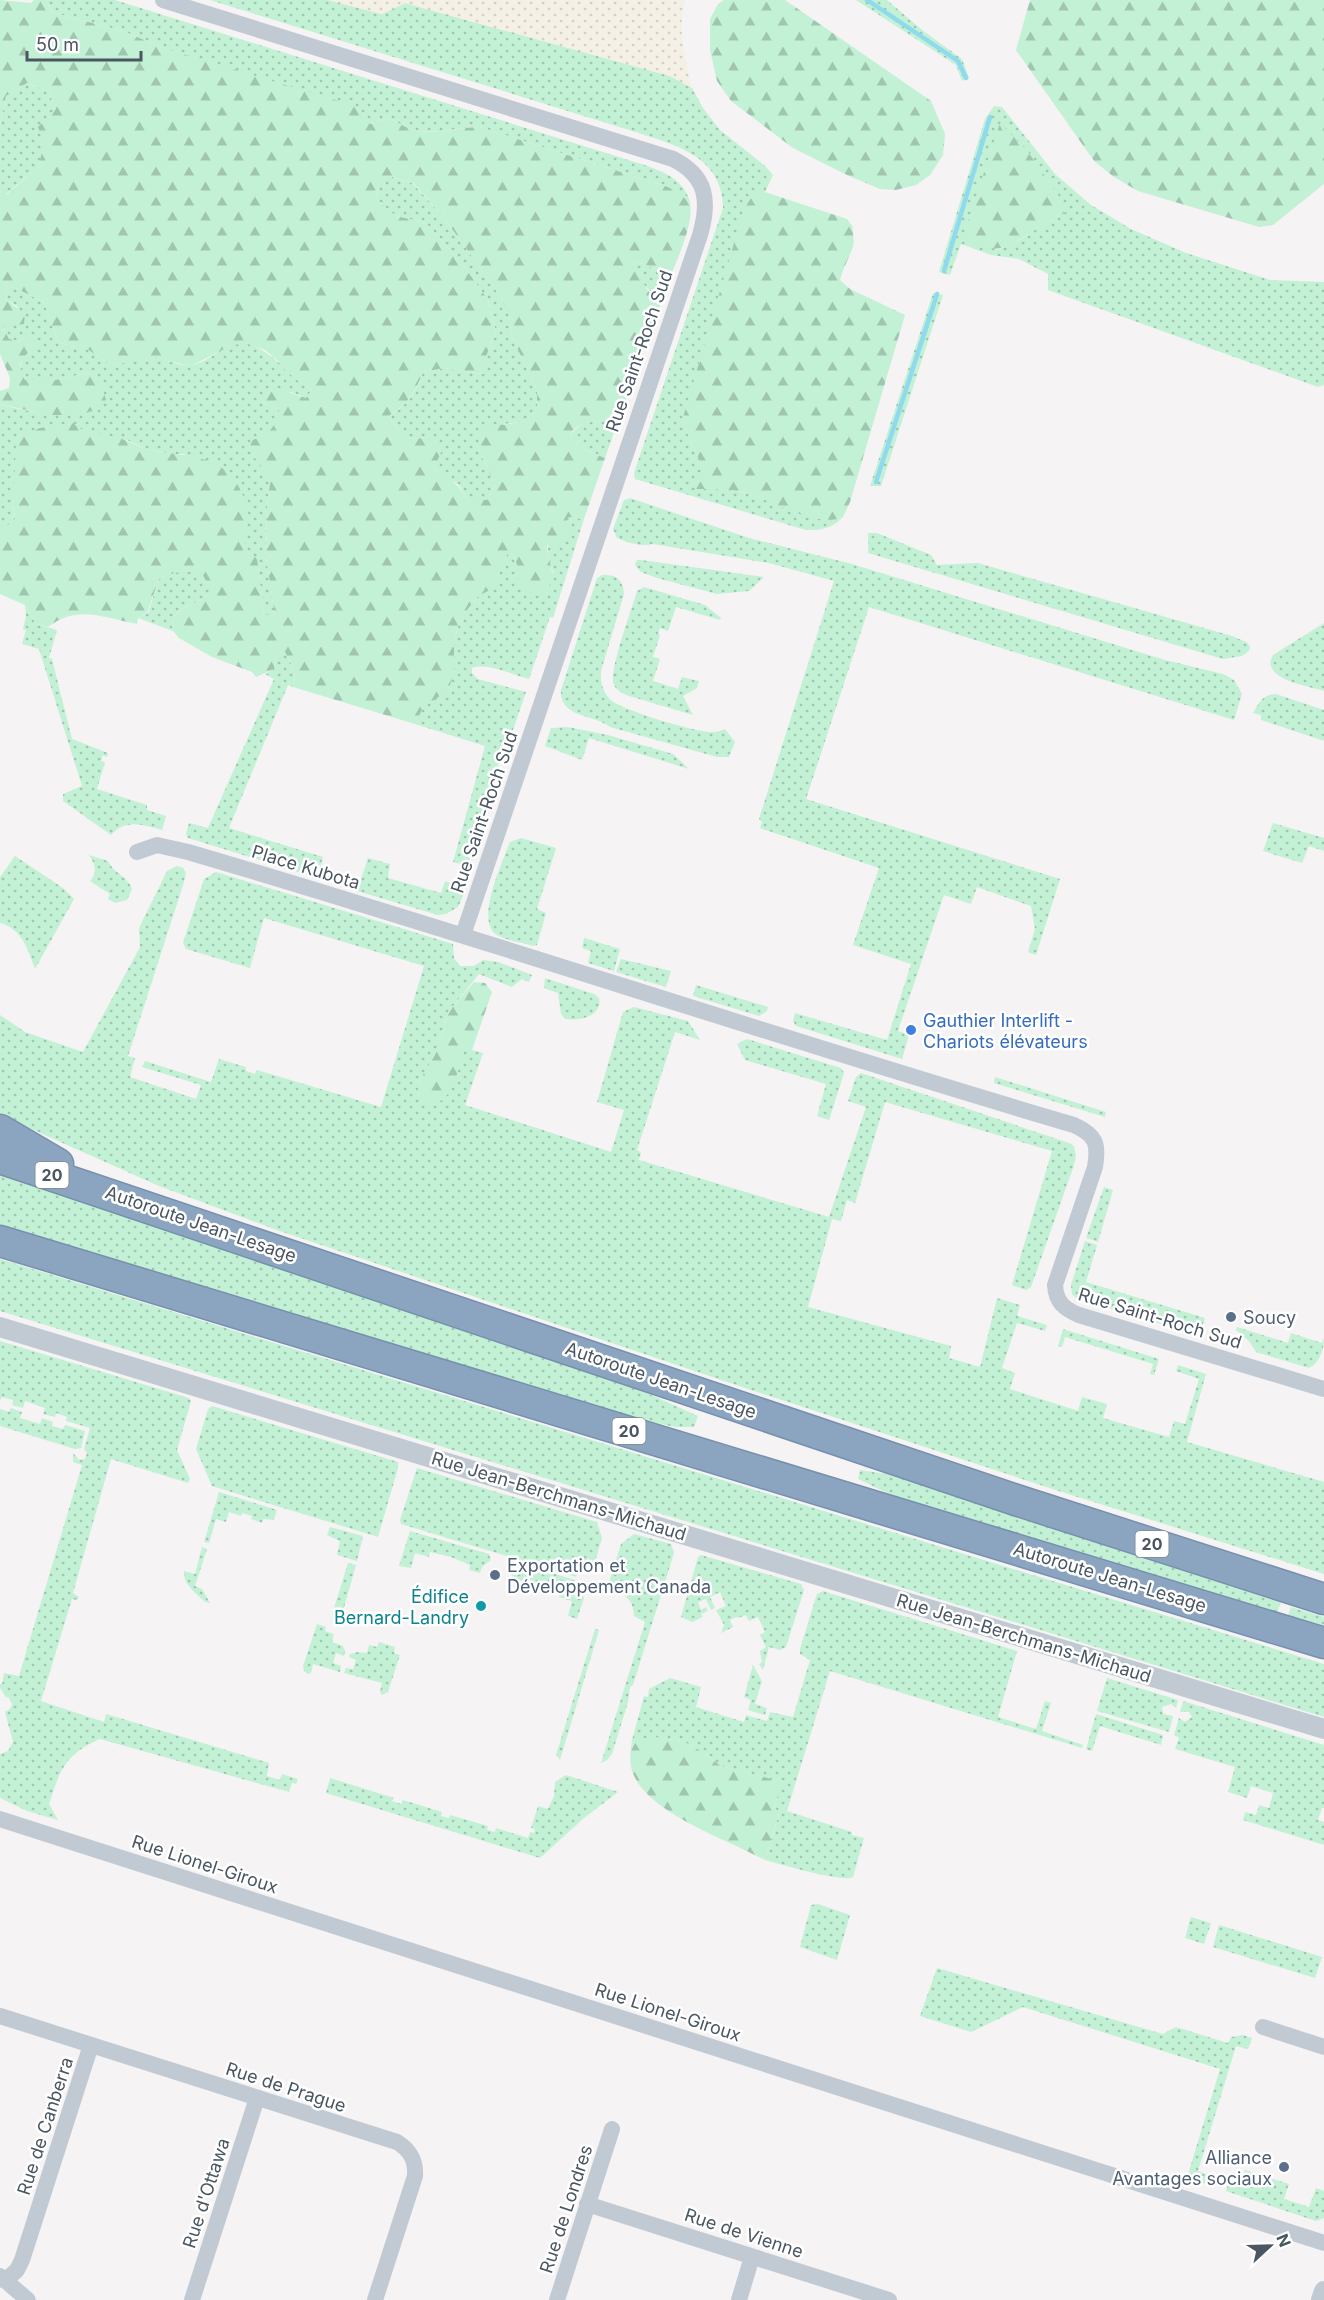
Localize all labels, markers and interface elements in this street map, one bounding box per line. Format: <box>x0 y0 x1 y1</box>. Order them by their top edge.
scale bar <box>27 24 141 62</box>
text: 50 m <box>36 34 79 55</box>
street label: Rue Saint-Roch Sud <box>601 267 677 435</box>
street label: Rue Saint-Roch Sud <box>446 728 522 896</box>
street label: Place Kubota <box>249 841 363 893</box>
place label: Gauthier Interlift - Chariots élévateurs <box>923 1010 1088 1052</box>
marker: Gauthier Interlift - Chariots élévateurs <box>904 1023 918 1037</box>
road number: 20 <box>36 1162 68 1188</box>
street label: Autoroute Jean-Lesage <box>103 1181 299 1267</box>
street label: Rue Saint-Roch Sud <box>1076 1283 1244 1353</box>
place label: Soucy <box>1243 1307 1296 1328</box>
marker: Soucy <box>1224 1310 1238 1324</box>
street label: Autoroute Jean-Lesage <box>563 1337 759 1423</box>
road number: 20 <box>612 1418 646 1444</box>
street label: Rue Jean-Berchmans-Michaud <box>429 1447 689 1545</box>
road number: 20 <box>1136 1531 1168 1557</box>
street label: Autoroute Jean-Lesage <box>1011 1538 1209 1616</box>
place label: Exportation et Développement Canada <box>507 1555 711 1597</box>
marker: Exportation et Développement Canada <box>488 1568 502 1582</box>
place label: Édifice Bernard-Landry <box>334 1585 469 1628</box>
street label: Rue Jean-Berchmans-Michaud <box>894 1589 1154 1687</box>
marker: Édifice Bernard-Landry <box>474 1599 488 1613</box>
street label: Rue Lionel-Giroux <box>129 1830 281 1898</box>
street label: Rue Lionel-Giroux <box>592 1978 744 2046</box>
street label: Rue de Canberra <box>13 2054 77 2198</box>
street label: Rue de Prague <box>223 2058 349 2116</box>
street label: Rue d'Ottawa <box>178 2135 234 2251</box>
street label: Rue de Londres <box>535 2142 597 2276</box>
place label: Alliance Avantages sociaux <box>1112 2147 1272 2189</box>
marker: Alliance Avantages sociaux <box>1277 2160 1291 2174</box>
street label: Rue de Vienne <box>682 2204 806 2262</box>
north arrow <box>1240 2216 1300 2276</box>
text: N <box>1272 2231 1295 2250</box>

